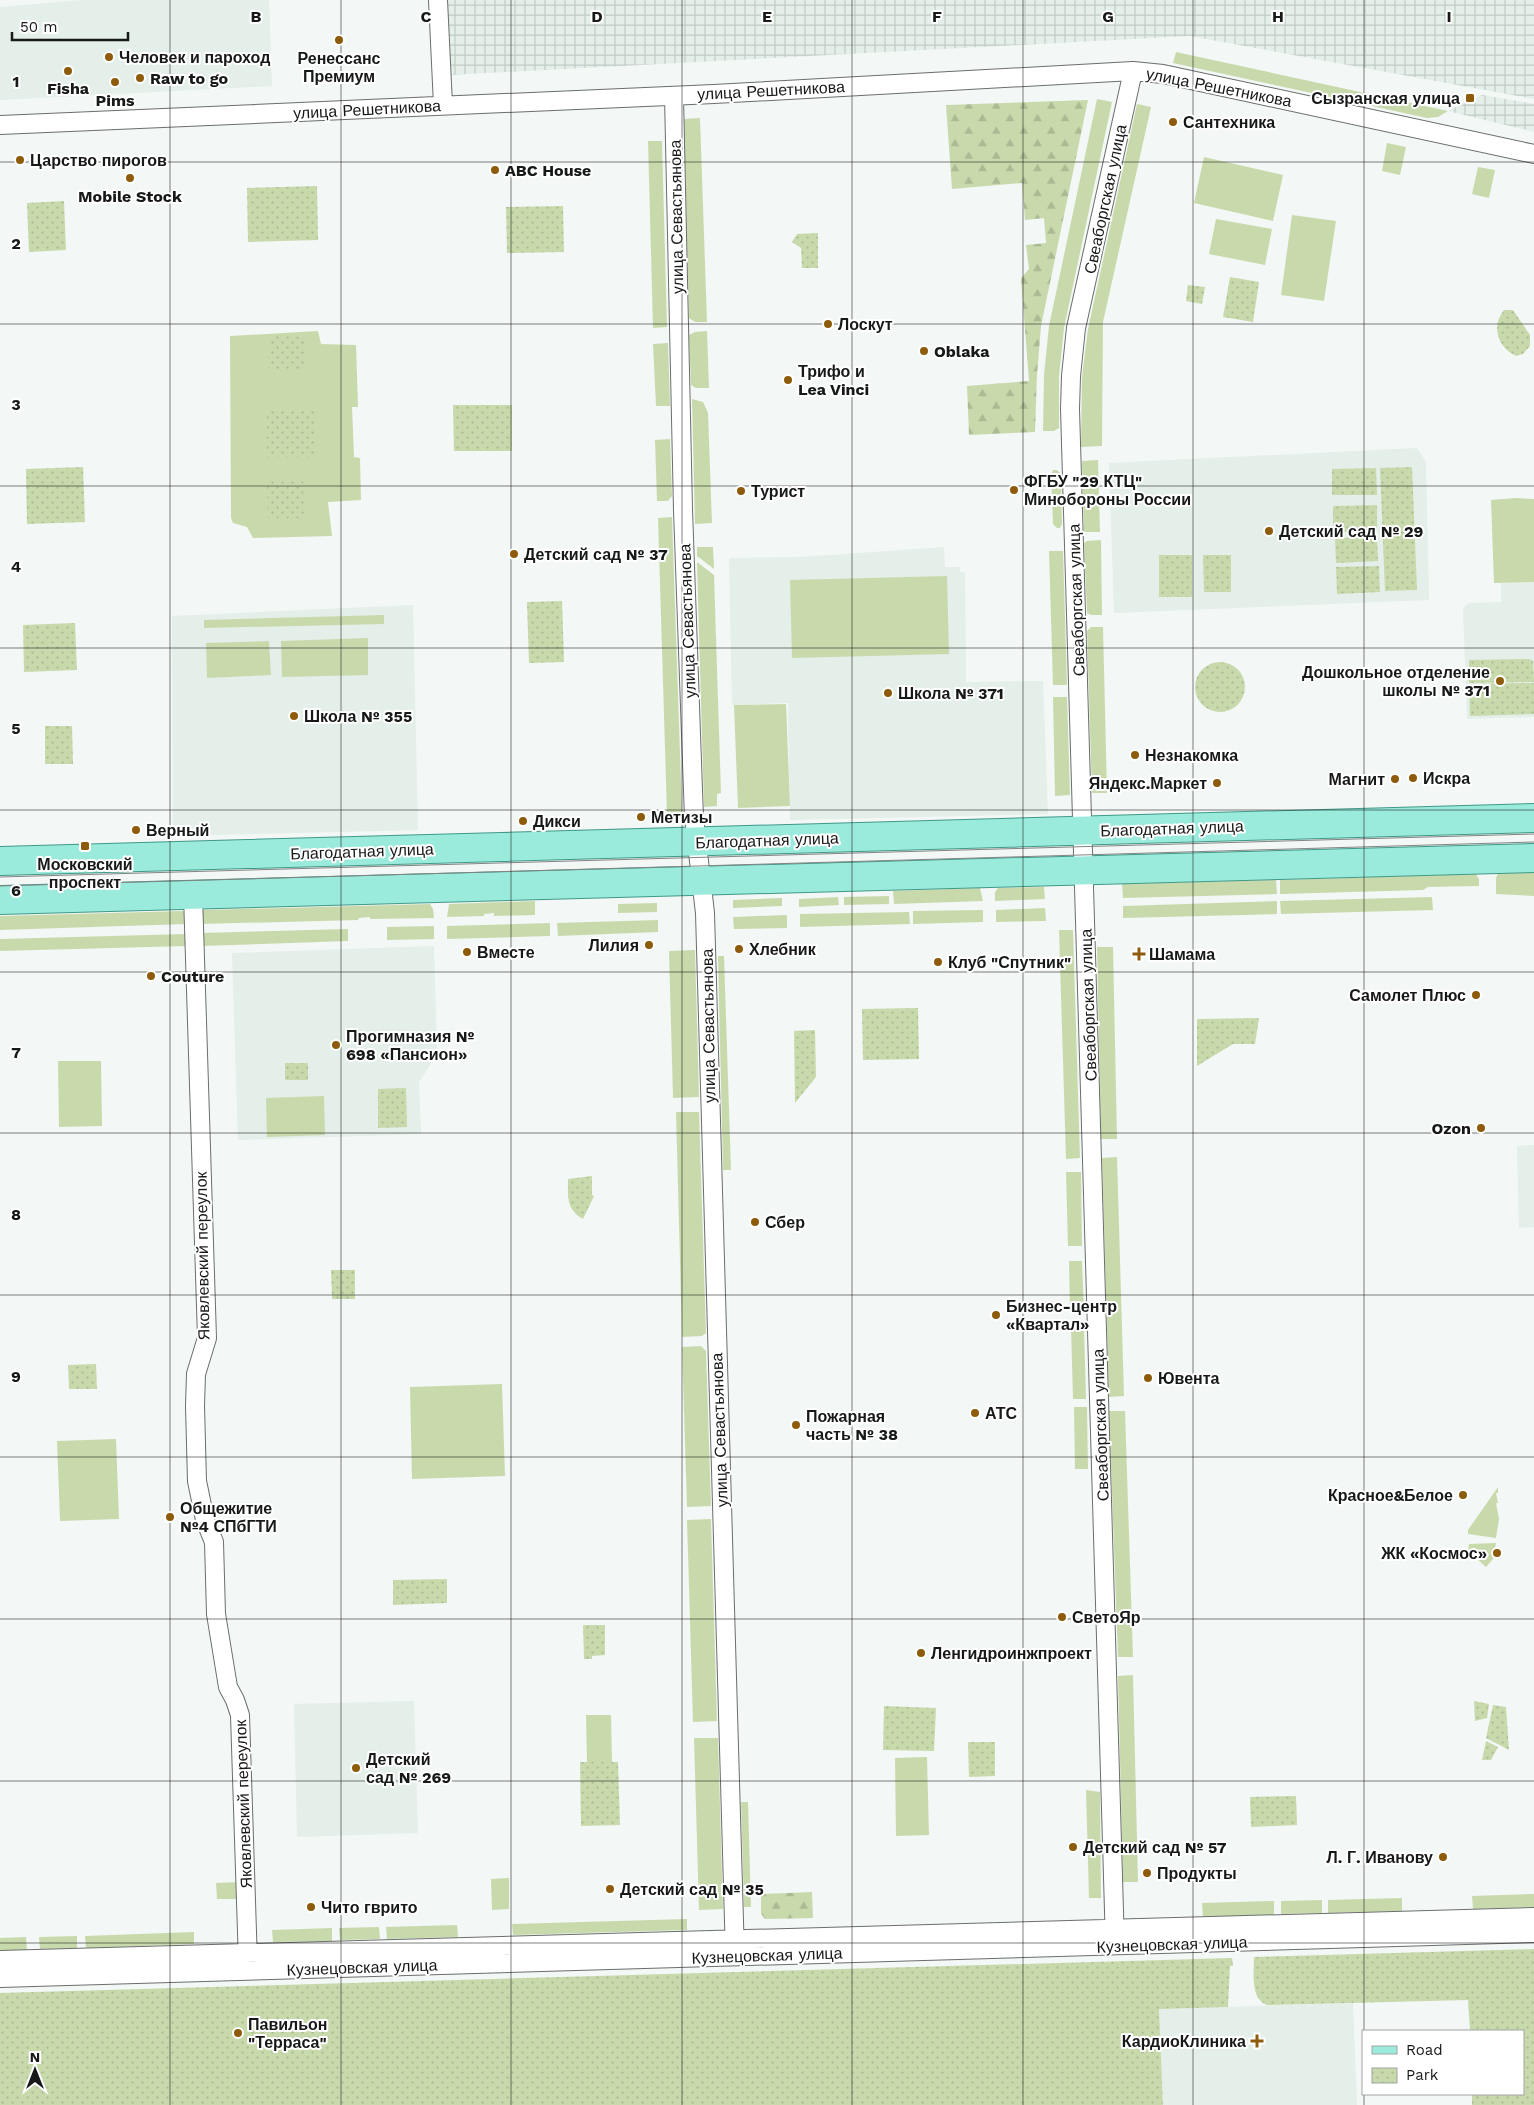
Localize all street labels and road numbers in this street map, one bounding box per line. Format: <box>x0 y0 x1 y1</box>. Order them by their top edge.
street label: улица Решетникова <box>1144 64 1293 111</box>
street label: улица Решетникова <box>697 77 845 104</box>
street label: улица Решетникова <box>293 96 441 123</box>
street label: Свеаборгская улица <box>1080 122 1131 276</box>
street label: улица Севастьянова <box>666 140 687 294</box>
street label: Свеаборгская улица <box>1064 523 1089 677</box>
street label: улица Севастьянова <box>675 543 700 698</box>
street label: Благодатная улица <box>1100 816 1244 841</box>
street label: Благодатная улица <box>695 828 839 853</box>
street label: Благодатная улица <box>290 839 434 864</box>
street label: Свеаборгская улица <box>1076 928 1101 1082</box>
street label: улица Севастьянова <box>698 949 719 1103</box>
street label: Яковлевский переулок <box>192 1170 213 1341</box>
street label: Свеаборгская улица <box>1088 1348 1113 1502</box>
street label: улица Севастьянова <box>707 1352 732 1507</box>
street label: Яковлевский переулок <box>231 1718 256 1889</box>
street label: Кузнецовская улица <box>1096 1932 1248 1957</box>
street label: Кузнецовская улица <box>691 1943 843 1968</box>
street label: Кузнецовская улица <box>286 1955 438 1980</box>

